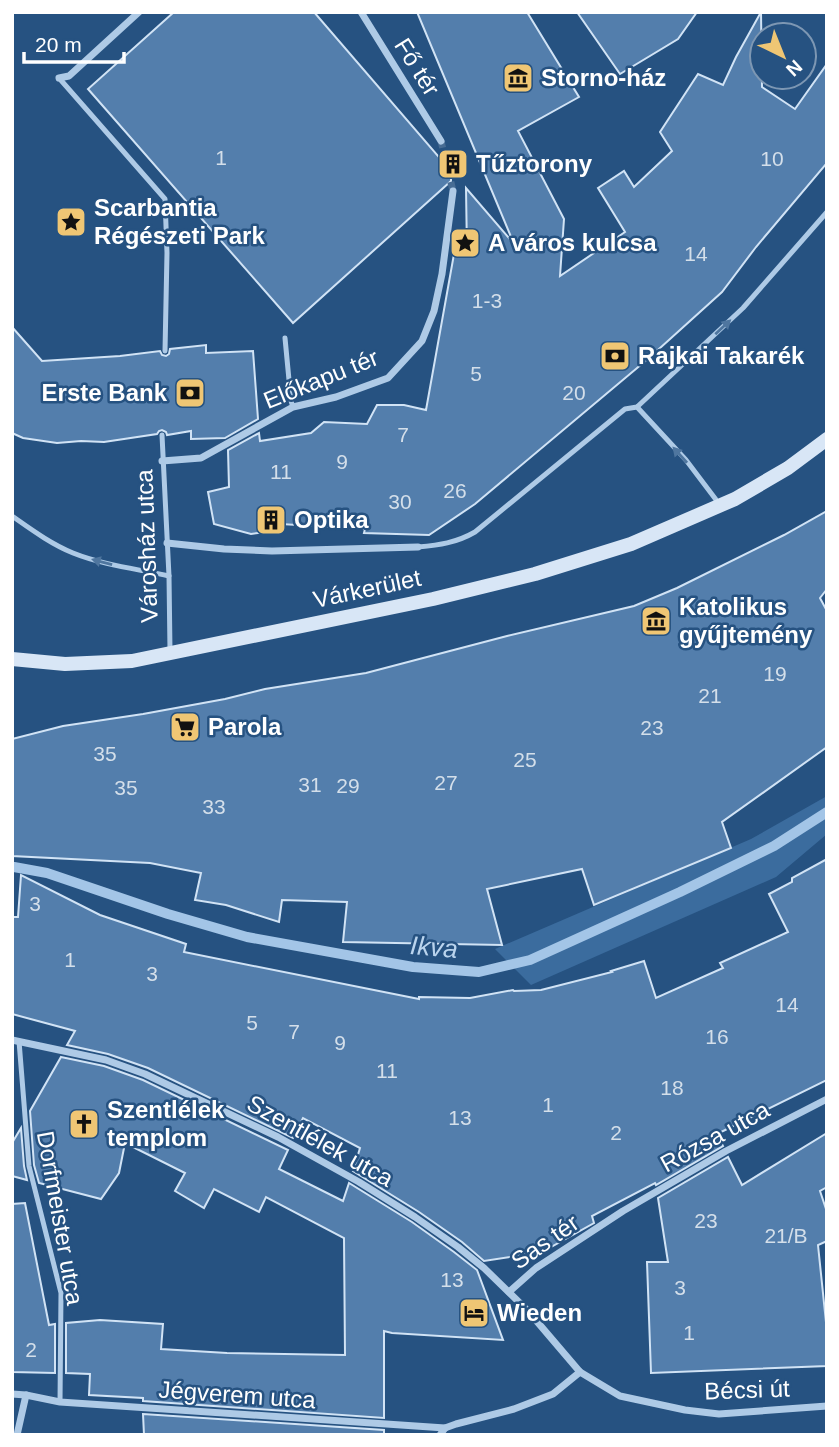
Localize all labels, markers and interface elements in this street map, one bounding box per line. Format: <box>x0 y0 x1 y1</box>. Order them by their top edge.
scale bar <box>24 21 124 65</box>
north arrow <box>748 21 818 91</box>
text: 20 m <box>35 33 82 56</box>
street label: Fő tér <box>389 33 445 100</box>
text: N <box>782 56 806 80</box>
museum icon: Storno-ház <box>501 61 535 95</box>
place label: Storno-ház <box>541 64 666 91</box>
house number: 1 <box>215 146 227 169</box>
building icon: Tűztorony <box>436 147 470 181</box>
house number: 10 <box>760 147 784 170</box>
place label: Tűztorony <box>476 150 593 177</box>
place label: Scarbantia Régészeti Park <box>94 194 265 249</box>
place icon: Scarbantia Régészeti Park <box>54 205 88 239</box>
place icon: A város kulcsa <box>448 226 482 260</box>
place label: A város kulcsa <box>488 229 657 256</box>
house number: 14 <box>684 242 708 265</box>
house number: 1-3 <box>472 289 502 312</box>
one-way arrow <box>714 320 731 336</box>
bank icon: Rajkai Takarék <box>598 339 632 373</box>
place label: Rajkai Takarék <box>638 342 805 369</box>
street label: Előkapu tér <box>259 343 382 414</box>
house number: 5 <box>470 362 482 385</box>
bank icon: Erste Bank <box>173 376 207 410</box>
place label: Erste Bank <box>42 379 168 406</box>
house number: 20 <box>562 381 586 404</box>
house number: 7 <box>397 423 409 446</box>
one-way arrow <box>673 446 688 463</box>
house number: 9 <box>336 450 348 473</box>
house number: 11 <box>270 460 292 483</box>
street label: Városház utca <box>130 468 163 623</box>
house number: 26 <box>443 479 467 502</box>
house number: 30 <box>388 490 412 513</box>
building icon: Optika <box>254 503 288 537</box>
place label: Optika <box>294 506 369 533</box>
one-way arrow <box>91 556 112 566</box>
street label: Várkerület <box>311 564 424 613</box>
place label: Katolikus gyűjtemény <box>679 593 813 648</box>
museum icon: Katolikus gyűjtemény <box>639 604 673 638</box>
house number: 19 <box>763 662 787 685</box>
house number: 21 <box>698 684 722 707</box>
supermarket icon: Parola <box>168 710 202 744</box>
place label: Parola <box>208 713 282 740</box>
house number: 23 <box>640 716 664 739</box>
house number: 35 <box>93 742 117 765</box>
house number: 25 <box>513 748 537 771</box>
house number: 27 <box>434 771 458 794</box>
house number: 31 <box>298 773 322 796</box>
house number: 29 <box>336 774 360 797</box>
house number: 35 <box>114 776 138 799</box>
house number: 33 <box>202 795 226 818</box>
house number: 3 <box>29 892 41 915</box>
water label: Ikva <box>409 930 459 964</box>
house number: 1 <box>64 948 76 971</box>
house number: 3 <box>146 962 158 985</box>
house number: 14 <box>775 993 799 1016</box>
house number: 5 <box>246 1011 258 1034</box>
house number: 7 <box>288 1020 300 1043</box>
house number: 16 <box>705 1025 729 1048</box>
house number: 9 <box>334 1031 346 1054</box>
house number: 11 <box>376 1059 398 1082</box>
house number: 18 <box>660 1076 684 1099</box>
street label: Szentlélek utca <box>243 1089 399 1192</box>
house number: 1 <box>542 1093 554 1116</box>
street label: Rózsa utca <box>656 1095 774 1177</box>
place label: Szentlélek templom <box>107 1096 225 1151</box>
house number: 13 <box>448 1106 472 1129</box>
church icon: Szentlélek templom <box>67 1107 101 1141</box>
house number: 2 <box>610 1121 622 1144</box>
street label: Dorfmeister utca <box>32 1129 89 1308</box>
street label: Sas tér <box>506 1209 584 1274</box>
house number: 23 <box>694 1209 718 1232</box>
house number: 21/B <box>764 1224 808 1247</box>
house number: 13 <box>440 1268 464 1291</box>
house number: 3 <box>674 1276 686 1299</box>
hotel icon: Wieden <box>457 1296 491 1330</box>
place label: Wieden <box>497 1299 582 1326</box>
house number: 1 <box>683 1321 695 1344</box>
house number: 2 <box>25 1338 37 1361</box>
street label: Bécsi út <box>704 1375 790 1404</box>
street label: Jégverem utca <box>158 1376 317 1414</box>

